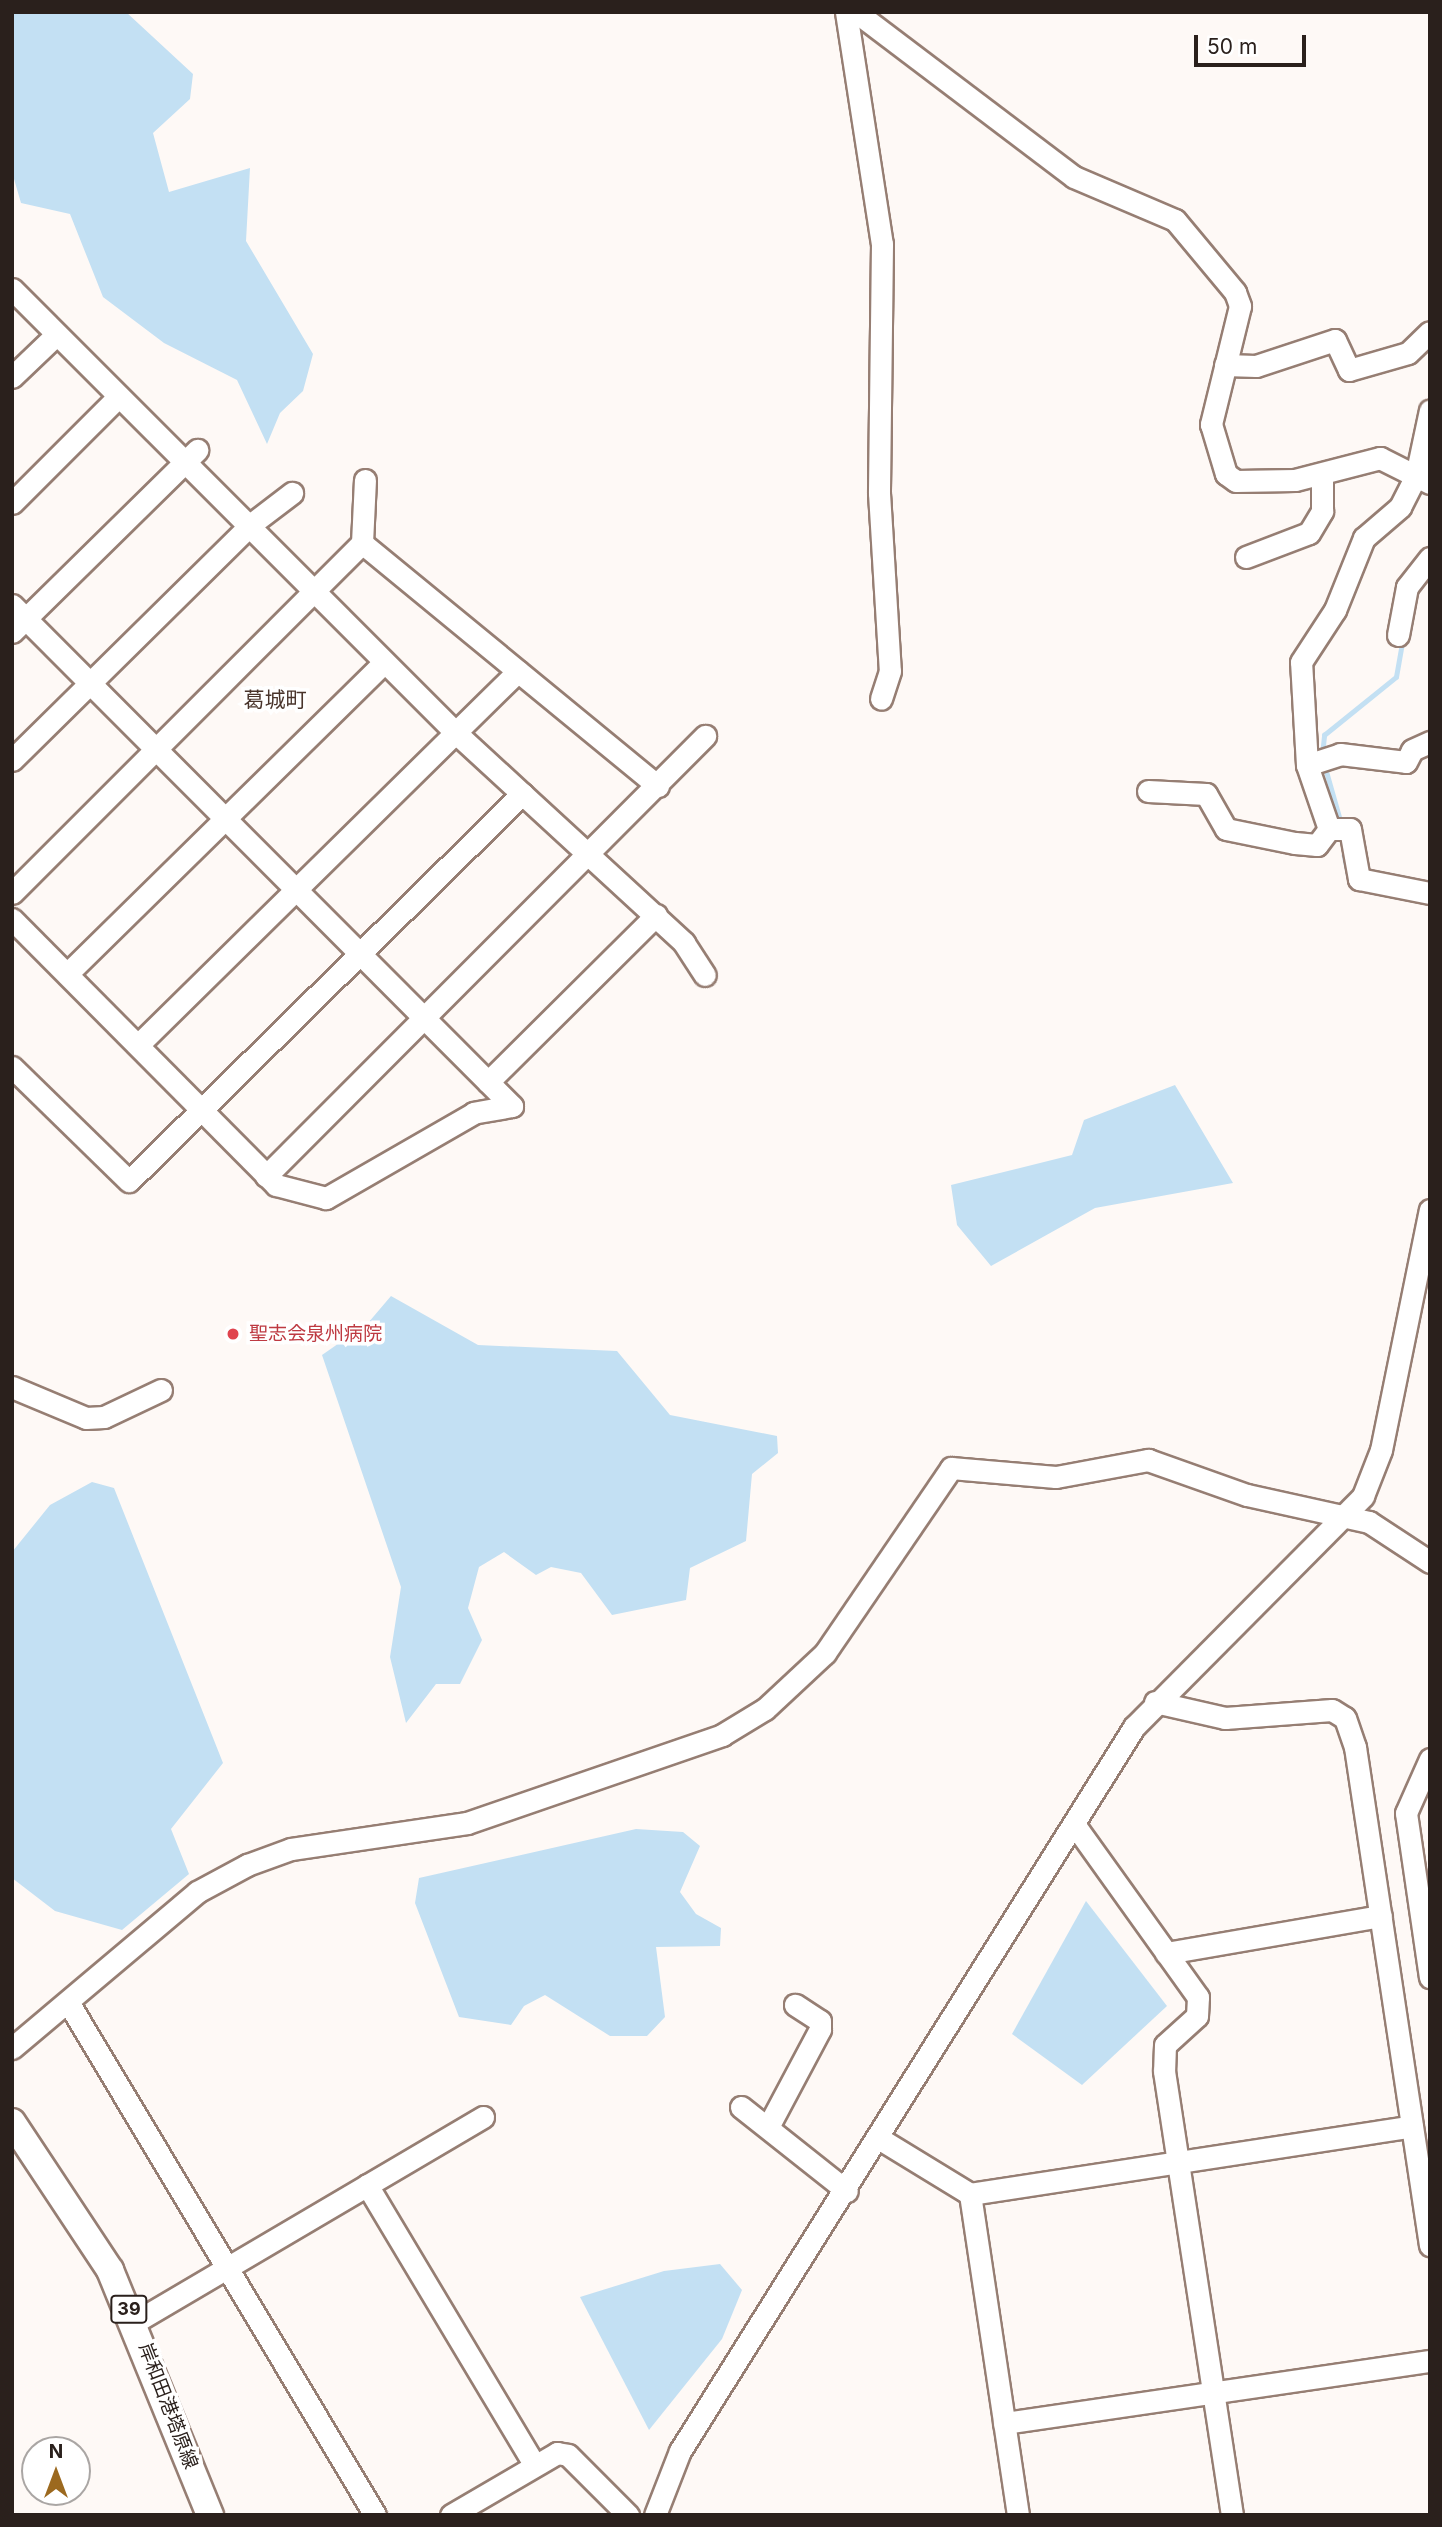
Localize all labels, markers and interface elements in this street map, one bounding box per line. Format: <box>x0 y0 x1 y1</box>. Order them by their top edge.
scale bar <box>1197 21 1309 65</box>
text: 50 m <box>1207 34 1257 59</box>
district label: 葛城町 <box>244 687 306 713</box>
place label: 聖志会泉州病院 <box>249 1323 382 1345</box>
marker: 聖志会泉州病院 <box>223 1324 243 1344</box>
road number: 39 <box>110 2294 148 2323</box>
street label: 岸和田港塔原線 <box>134 2340 202 2472</box>
north arrow <box>21 2436 91 2506</box>
text: N <box>49 2440 63 2463</box>

